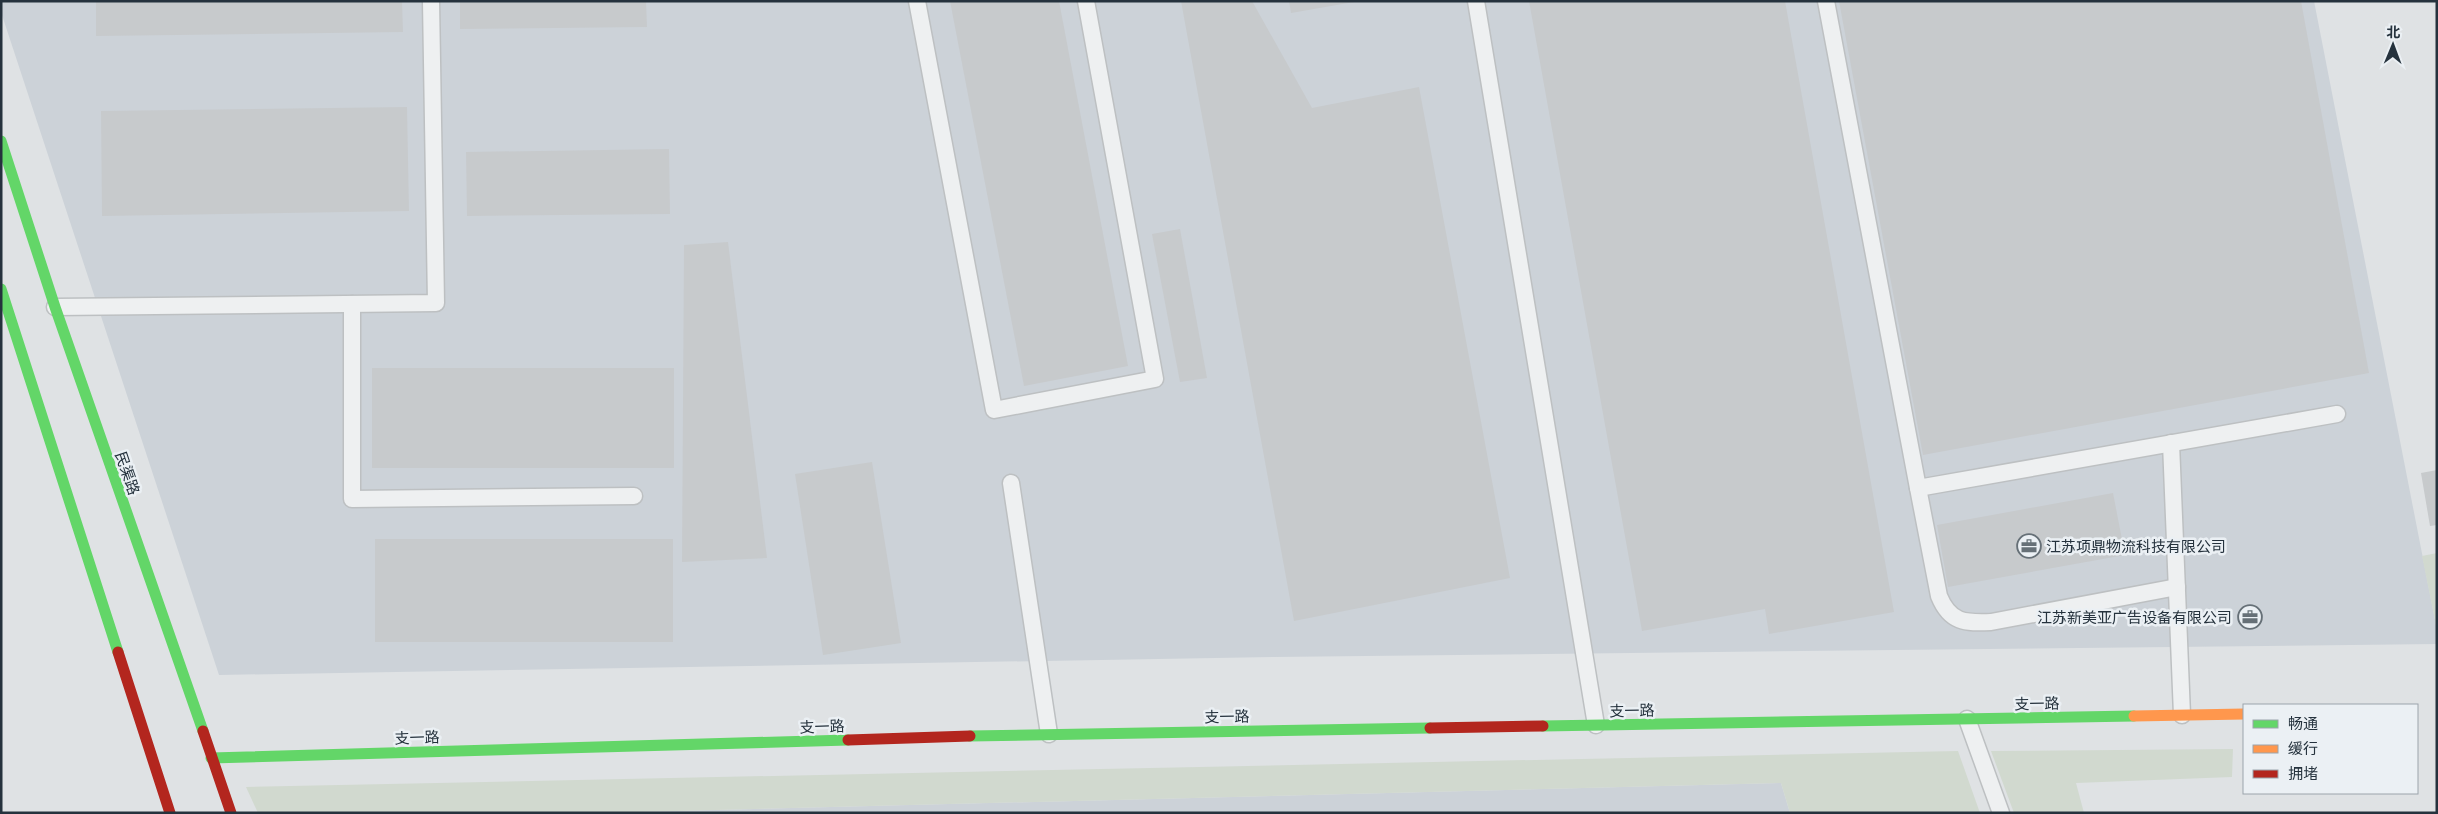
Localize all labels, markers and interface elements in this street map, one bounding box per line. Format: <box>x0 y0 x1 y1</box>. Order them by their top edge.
north arrow <box>2368 20 2418 70</box>
text: 北 <box>2386 22 2400 41</box>
street label: 民渠路 <box>111 448 145 498</box>
office icon: 江苏项鼎物流科技有限公司 <box>2016 533 2042 559</box>
place label: 江苏项鼎物流科技有限公司 <box>2046 536 2226 556</box>
office icon: 江苏新美亚广告设备有限公司 <box>2237 604 2263 630</box>
place label: 江苏新美亚广告设备有限公司 <box>2037 607 2232 627</box>
street label: 支一路 <box>2014 693 2060 713</box>
street label: 支一路 <box>1609 700 1655 720</box>
legend <box>2243 704 2418 794</box>
street label: 支一路 <box>1204 706 1250 726</box>
text: 畅通 <box>2288 713 2318 733</box>
street label: 支一路 <box>799 715 845 737</box>
street label: 支一路 <box>394 726 440 748</box>
text: 缓行 <box>2288 738 2318 758</box>
text: 拥堵 <box>2288 763 2318 783</box>

